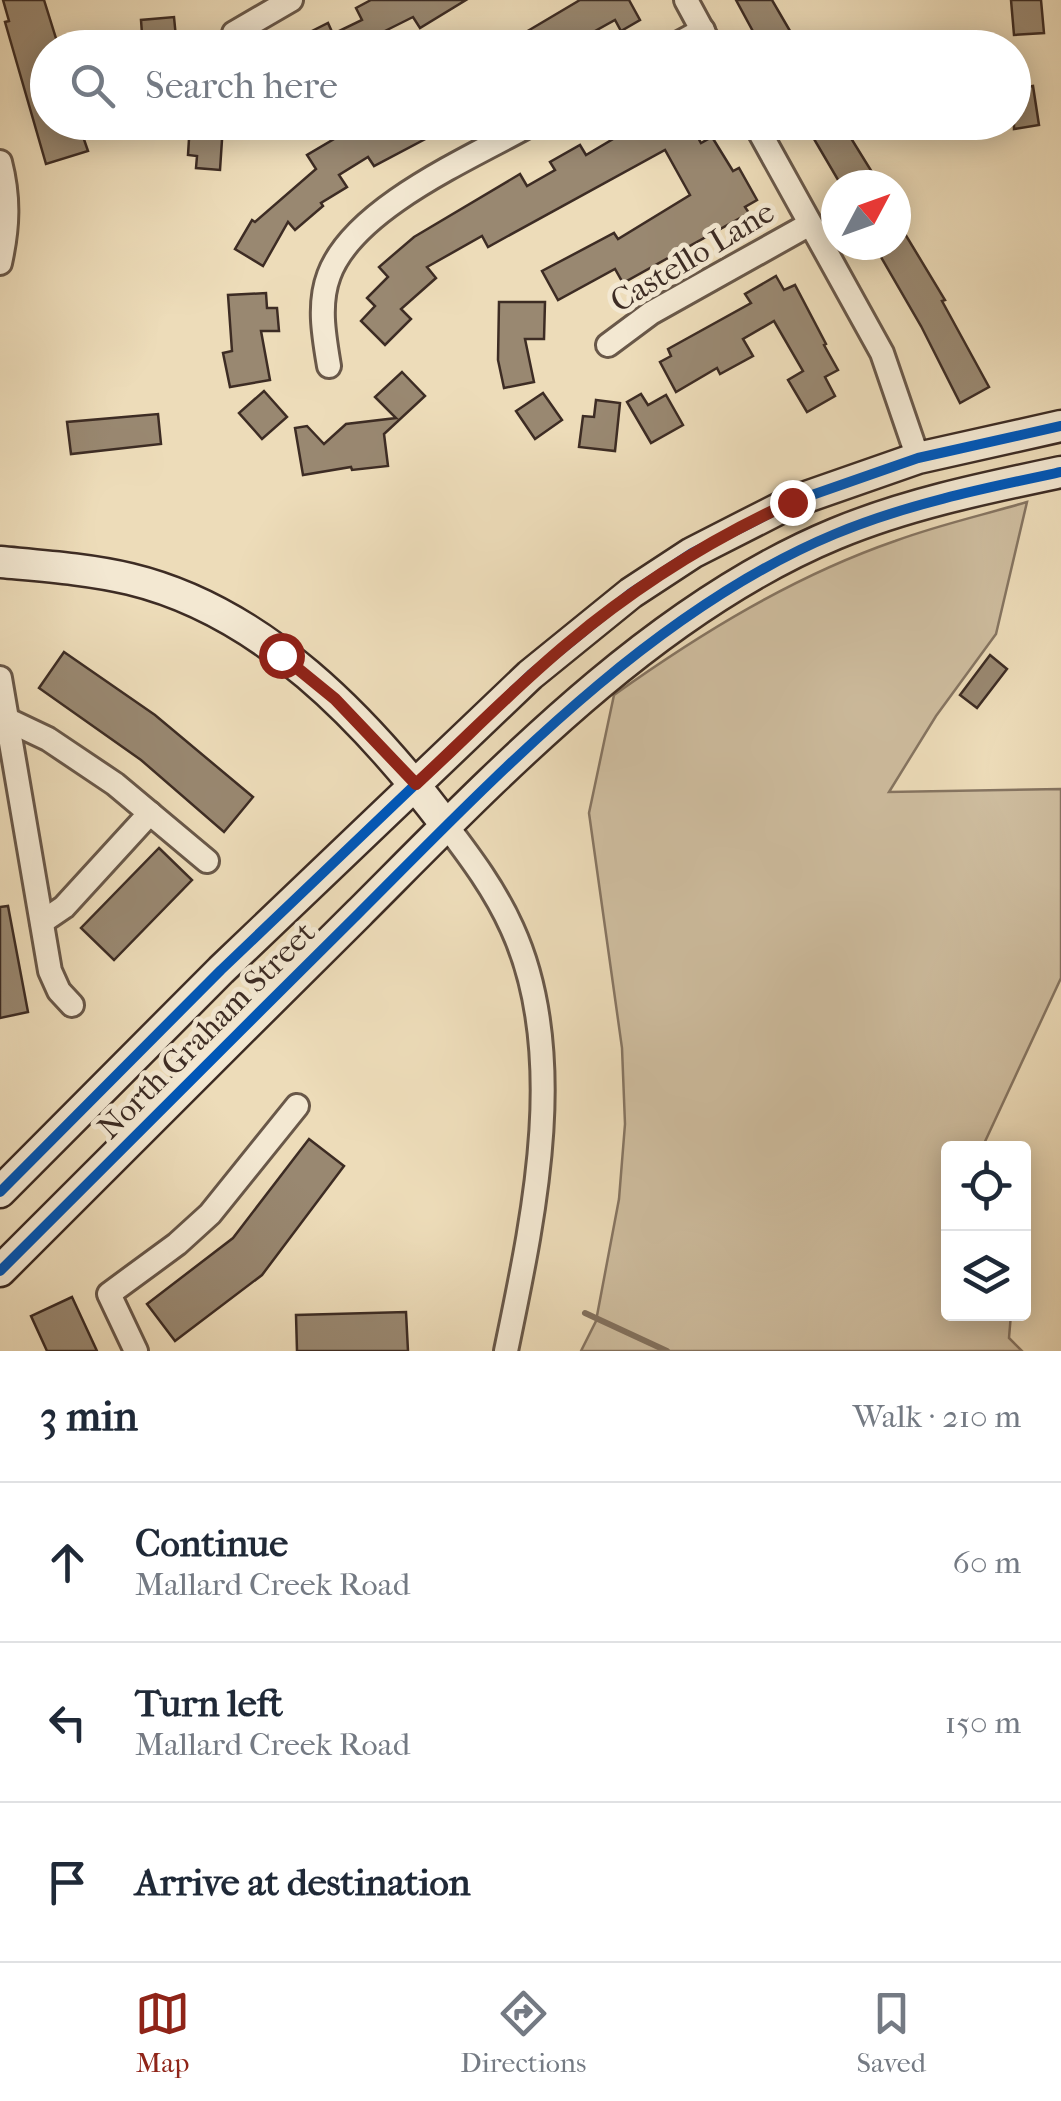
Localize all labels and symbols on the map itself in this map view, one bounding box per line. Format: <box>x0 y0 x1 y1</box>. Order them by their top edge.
north arrow <box>821 170 911 260</box>
street label: Castello Lane <box>604 193 781 320</box>
route end <box>770 480 816 526</box>
route start <box>259 633 305 679</box>
street label: North Graham Street <box>90 914 323 1146</box>

